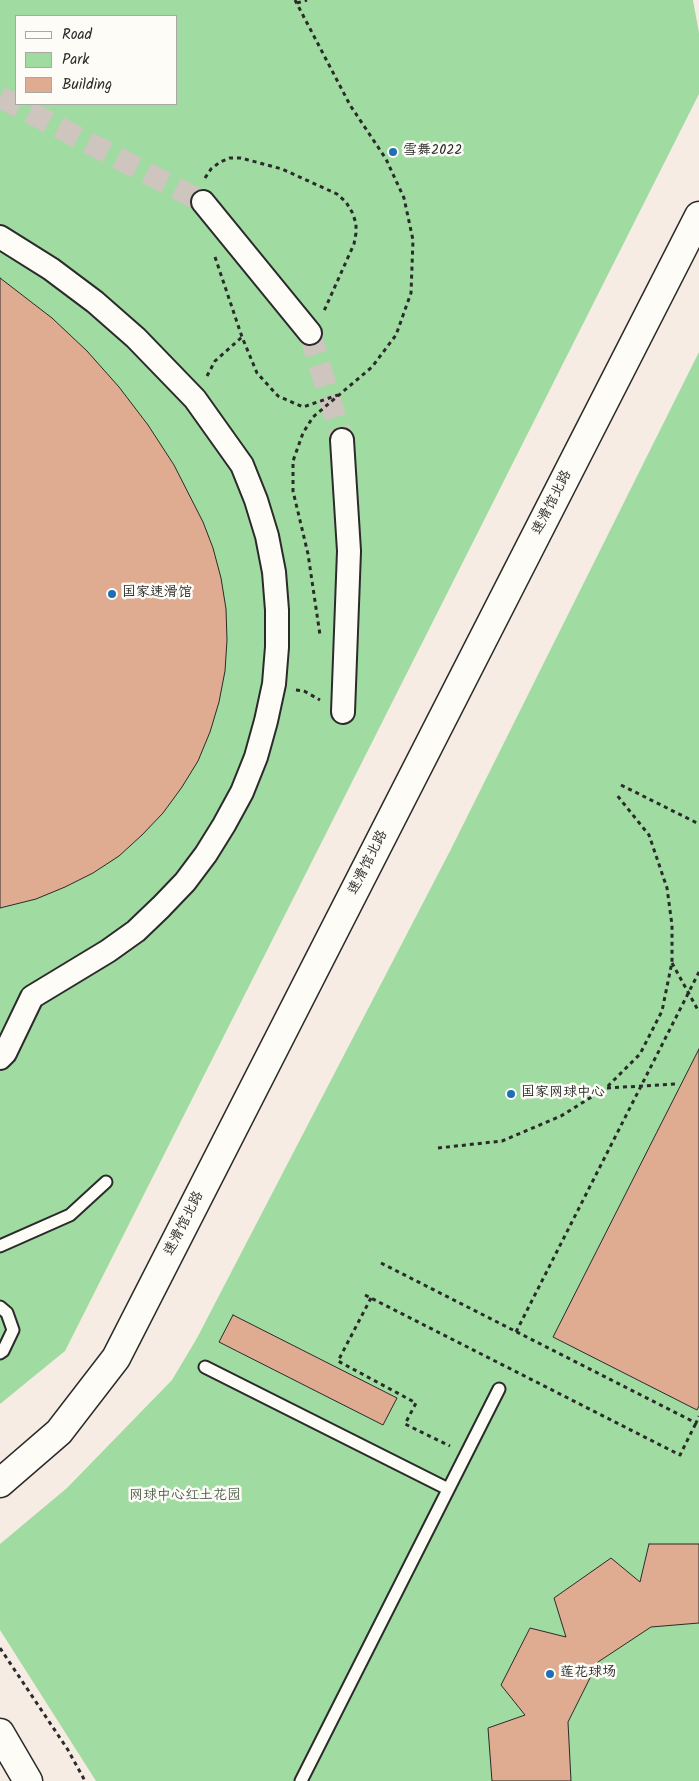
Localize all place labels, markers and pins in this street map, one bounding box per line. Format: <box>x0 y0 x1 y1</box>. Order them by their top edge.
place label: 雪舞2022 <box>403 144 462 160</box>
marker: 雪舞2022 <box>387 146 399 158</box>
place label: 国家速滑馆 <box>122 586 192 602</box>
marker: 国家速滑馆 <box>106 588 118 600</box>
place label: 国家网球中心 <box>521 1086 605 1102</box>
marker: 国家网球中心 <box>505 1088 517 1100</box>
place label: 莲花球场 <box>560 1666 616 1682</box>
marker: 莲花球场 <box>544 1668 556 1680</box>

